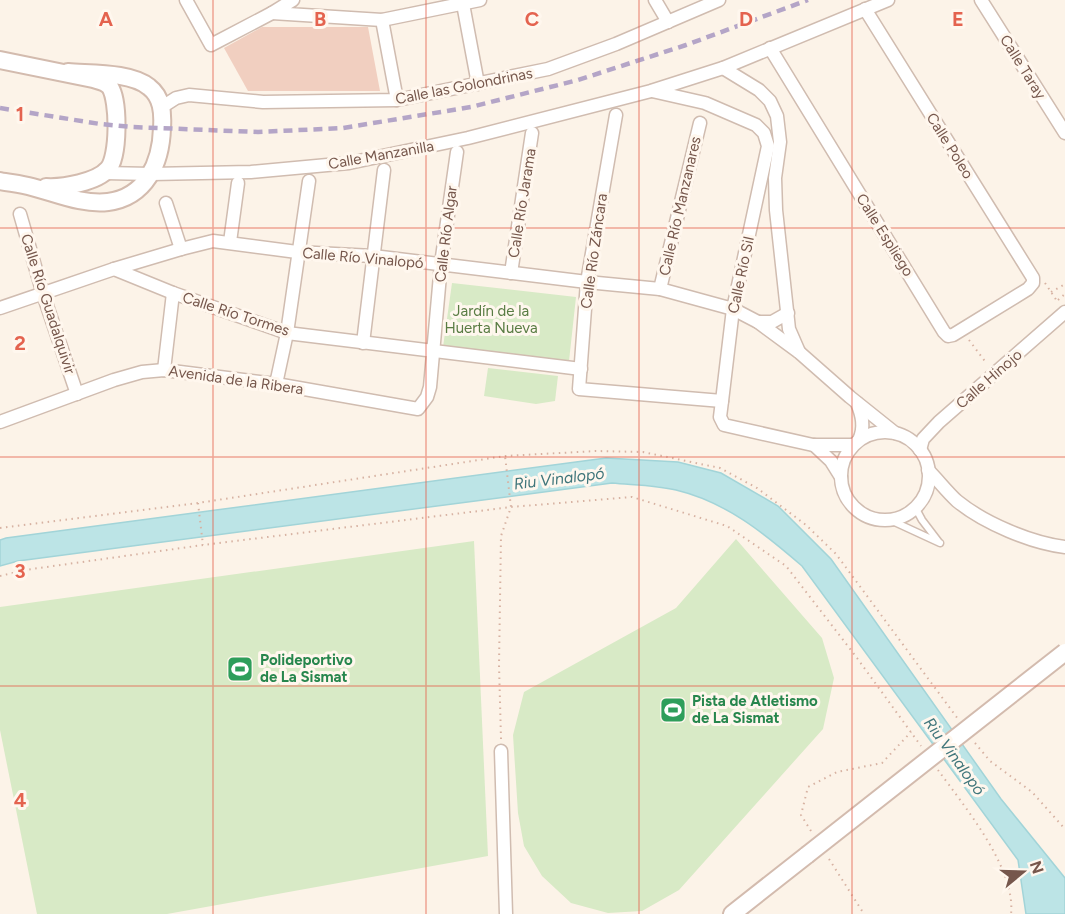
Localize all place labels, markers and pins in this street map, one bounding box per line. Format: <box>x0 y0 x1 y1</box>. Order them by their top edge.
place label: Polideportivo de La Sismat <box>260 651 353 686</box>
sports icon: Polideportivo de La Sismat <box>225 654 255 684</box>
place label: Pista de Atletismo de La Sismat <box>692 692 818 727</box>
sports icon: Pista de Atletismo de La Sismat <box>658 695 688 725</box>

